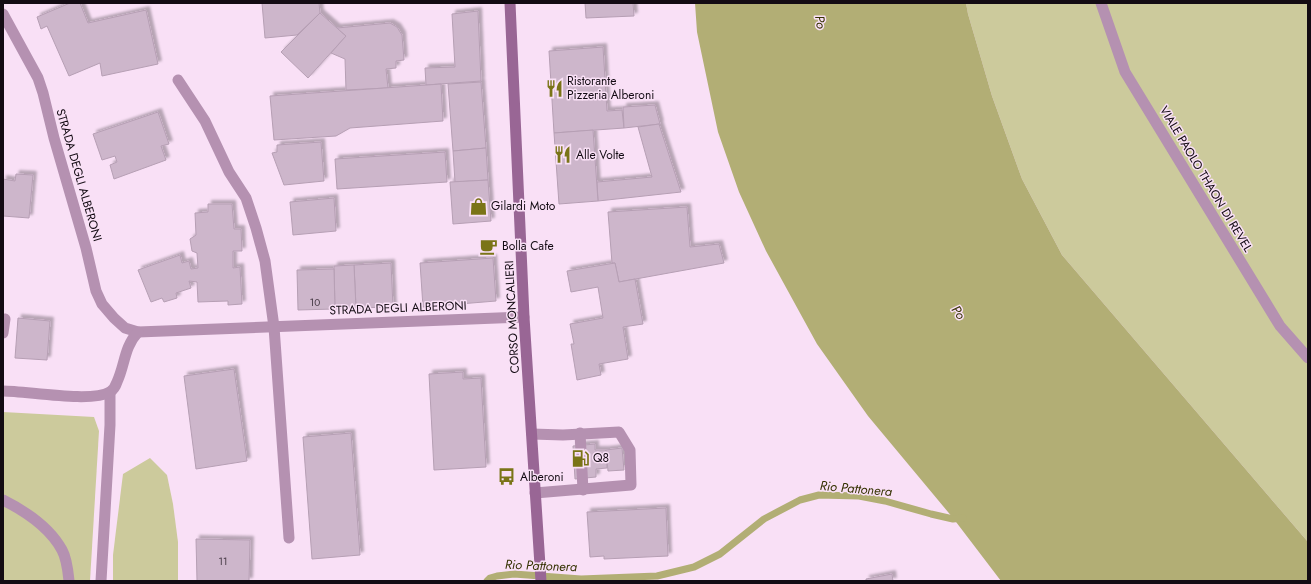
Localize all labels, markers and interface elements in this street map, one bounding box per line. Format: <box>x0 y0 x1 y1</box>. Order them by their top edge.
water label: Po <box>810 14 831 30</box>
place label: Ristorante Pizzeria Alberoni <box>567 72 654 104</box>
restaurant icon: Ristorante Pizzeria Alberoni <box>544 78 564 98</box>
street label: VIALE PAOLO THAON DI REVEL <box>1155 103 1257 256</box>
street label: STRADA DEGLI ALBERONI <box>51 107 107 243</box>
restaurant icon: Alle Volte <box>553 145 573 165</box>
place label: Alle Volte <box>576 146 625 164</box>
shop icon: Gilardi Moto <box>468 196 488 216</box>
place label: Gilardi Moto <box>491 197 556 215</box>
cafe icon: Bolla Cafe <box>479 236 499 256</box>
place label: Bolla Cafe <box>502 237 554 255</box>
street label: CORSO MONCALIERI <box>500 260 524 374</box>
house number: 10 <box>310 295 320 310</box>
street label: STRADA DEGLI ALBERONI <box>329 297 467 319</box>
water label: Po <box>947 301 970 323</box>
fuel station icon: Q8 <box>570 448 590 468</box>
place label: Q8 <box>593 449 609 467</box>
bus stop icon: Alberoni <box>497 467 517 487</box>
place label: Alberoni <box>520 468 564 486</box>
water label: Rio Pattonera <box>819 476 893 501</box>
house number: 11 <box>219 554 228 569</box>
water label: Rio Pattonera <box>504 555 578 576</box>

